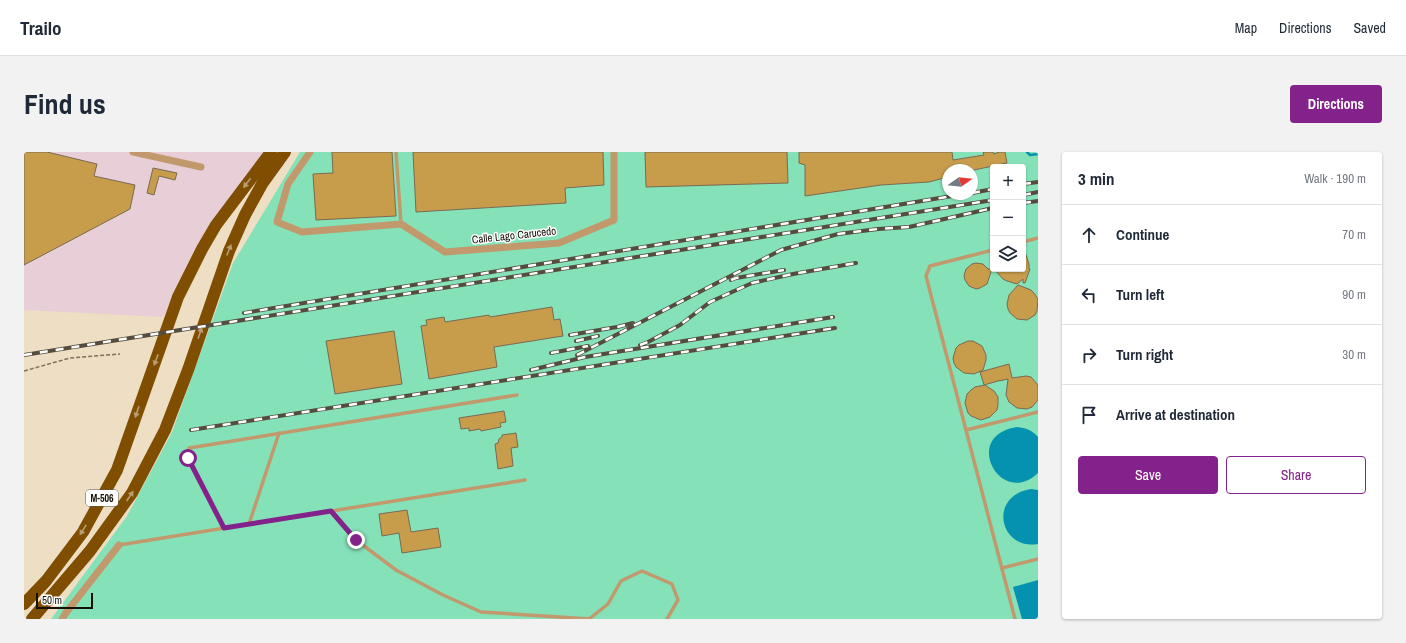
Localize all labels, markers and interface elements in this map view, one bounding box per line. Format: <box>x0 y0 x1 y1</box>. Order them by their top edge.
text: Trailo <box>20 15 62 41</box>
text: Map <box>1235 19 1257 37</box>
text: Directions <box>1279 19 1331 37</box>
text: Saved <box>1353 19 1386 37</box>
text: Find us <box>24 85 106 123</box>
button: Directions <box>1290 85 1382 123</box>
north arrow <box>942 164 978 200</box>
map controls <box>990 164 1026 272</box>
button: + <box>990 164 1026 200</box>
text: 3 min <box>1078 167 1114 190</box>
text: Walk · 190 m <box>1304 170 1366 187</box>
one-way arrow <box>243 178 252 189</box>
button: − <box>990 200 1026 236</box>
street label: Calle Lago Carucedo <box>471 224 557 246</box>
icon: ahead <box>1078 224 1100 246</box>
text: Continue <box>1116 224 1169 245</box>
text: 70 m <box>1342 226 1366 243</box>
button: layers <box>990 236 1026 272</box>
one-way arrow <box>227 244 233 256</box>
icon: left <box>1078 284 1100 306</box>
text: Turn left <box>1116 284 1164 305</box>
text: 90 m <box>1342 286 1366 303</box>
one-way arrow <box>198 327 204 339</box>
icon: right <box>1078 344 1100 366</box>
text: Turn right <box>1116 344 1173 365</box>
text: 30 m <box>1342 346 1366 363</box>
one-way arrow <box>152 354 158 366</box>
icon: arrive <box>1078 404 1100 426</box>
text: Arrive at destination <box>1116 404 1235 425</box>
one-way arrow <box>134 407 140 419</box>
route start <box>179 449 197 467</box>
button: Save <box>1078 456 1218 494</box>
button: Share <box>1226 456 1366 494</box>
road number: M-506 <box>86 490 118 506</box>
one-way arrow <box>126 490 133 502</box>
one-way arrow <box>80 524 87 536</box>
route end <box>347 531 365 549</box>
scale bar <box>36 591 93 610</box>
text: 50 m <box>42 593 62 607</box>

